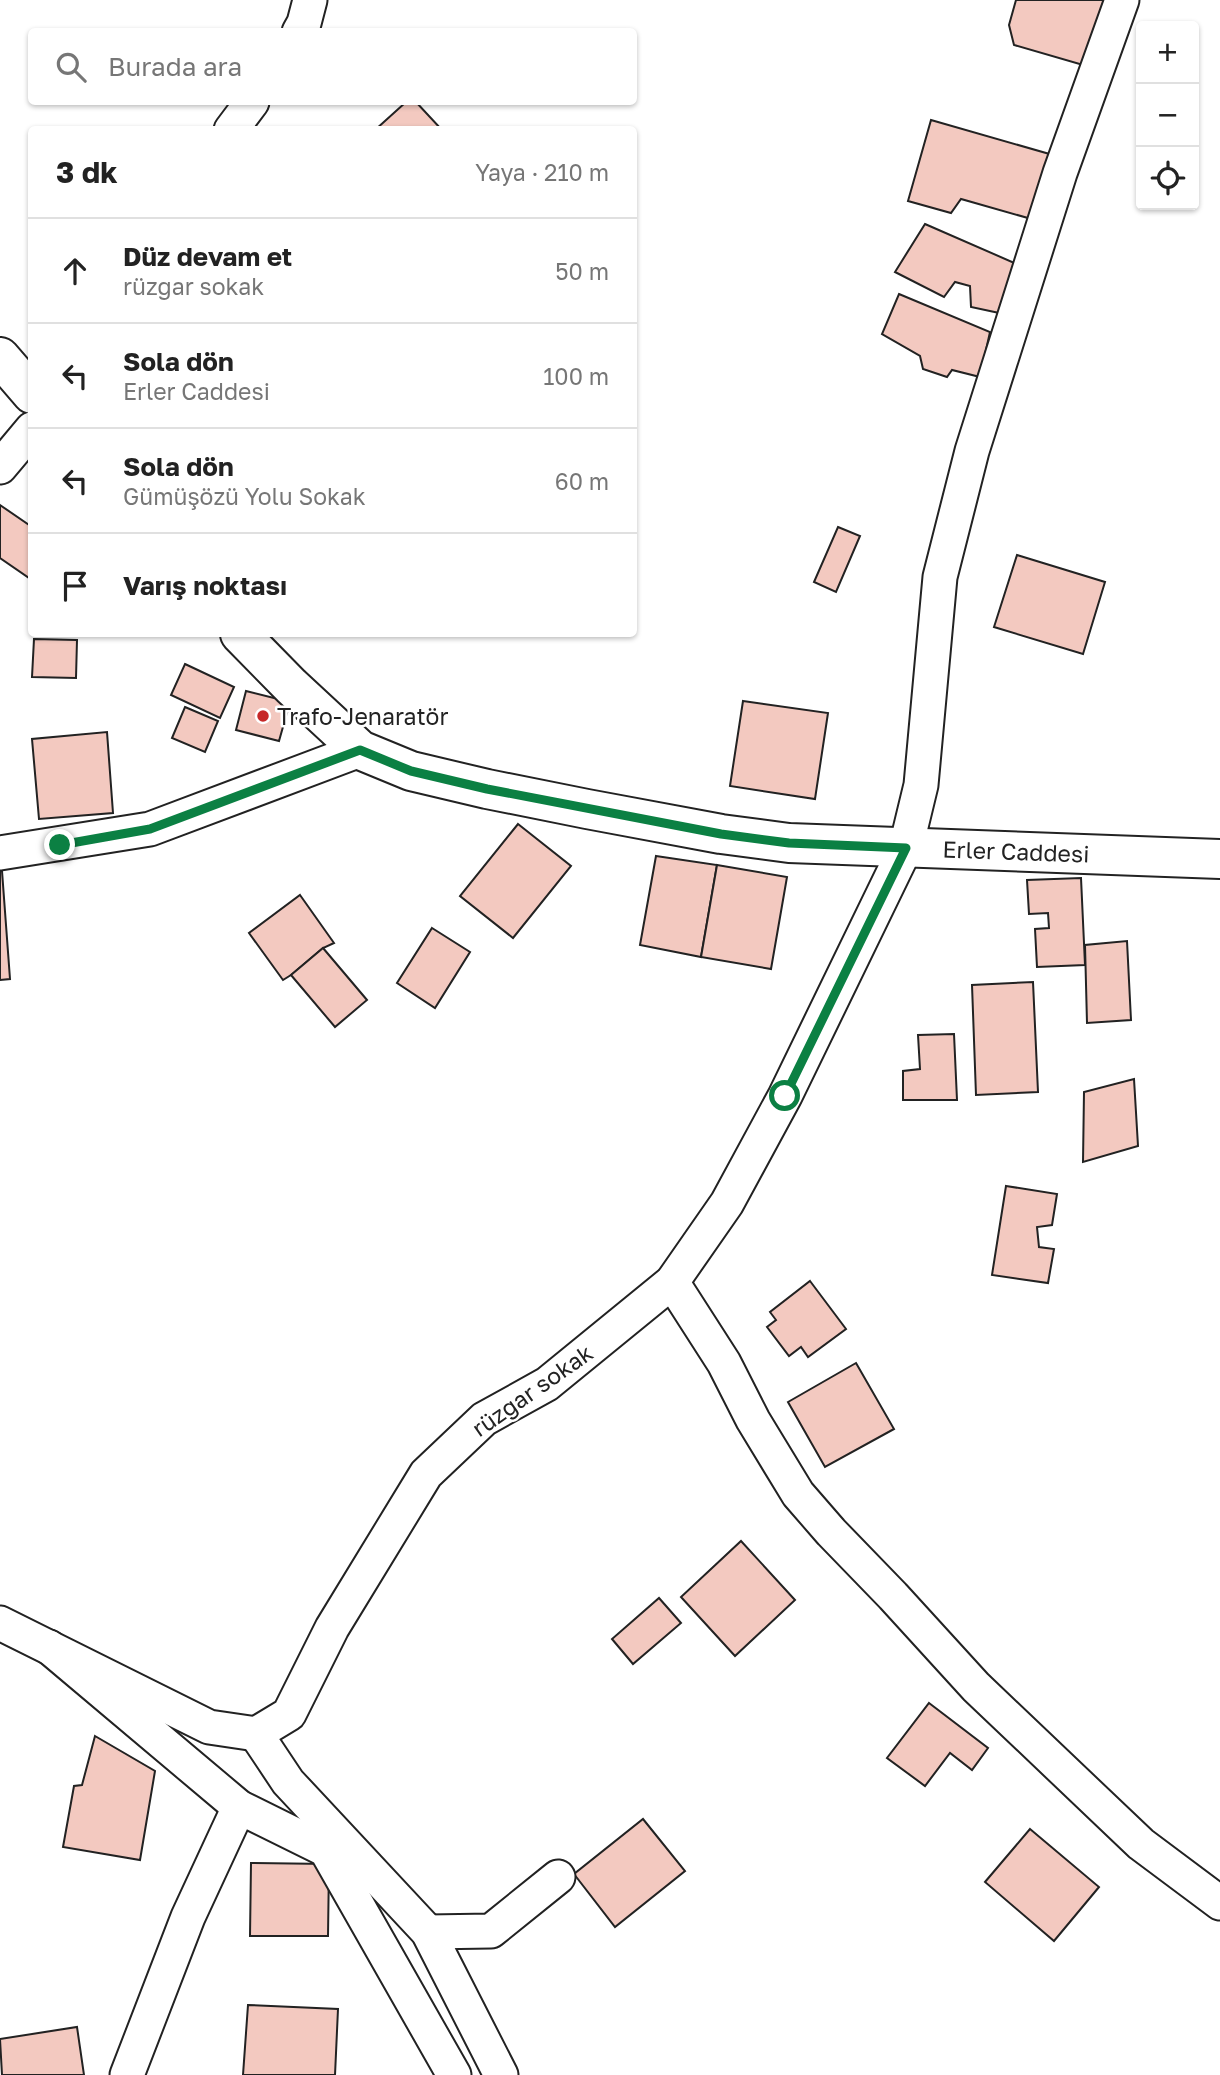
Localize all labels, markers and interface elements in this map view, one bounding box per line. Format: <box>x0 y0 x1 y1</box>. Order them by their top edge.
map controls <box>1136 21 1199 210</box>
button: + <box>1136 21 1199 84</box>
search box <box>28 28 637 105</box>
icon: search <box>52 48 90 86</box>
text: Burada ara <box>108 51 242 82</box>
button: − <box>1136 84 1199 147</box>
button: locate <box>1136 147 1199 210</box>
text: 3 dk <box>56 154 118 190</box>
text: Yaya · 210 m <box>475 158 609 186</box>
text: Düz devam et <box>123 241 292 272</box>
icon: ahead <box>56 252 94 290</box>
text: 50 m <box>555 257 609 285</box>
text: rüzğar sokak <box>123 272 264 300</box>
text: Sola dön <box>123 346 234 377</box>
icon: left <box>56 357 94 395</box>
text: 100 m <box>543 362 609 390</box>
text: Erler Caddesi <box>123 377 270 405</box>
text: Sola dön <box>123 451 234 482</box>
icon: left <box>56 462 94 500</box>
text: 60 m <box>555 467 609 495</box>
text: Gümüşözü Yolu Sokak <box>123 482 366 510</box>
icon: arrive <box>56 567 94 605</box>
text: Varış noktası <box>123 570 287 601</box>
place label: Trafo-Jenaratör <box>277 702 448 730</box>
marker: Trafo-Jenaratör <box>255 708 271 724</box>
route end <box>44 829 75 860</box>
street label: Erler Caddesi <box>942 834 1090 868</box>
route start <box>769 1080 800 1111</box>
street label: rüzğar sokak <box>466 1338 598 1442</box>

